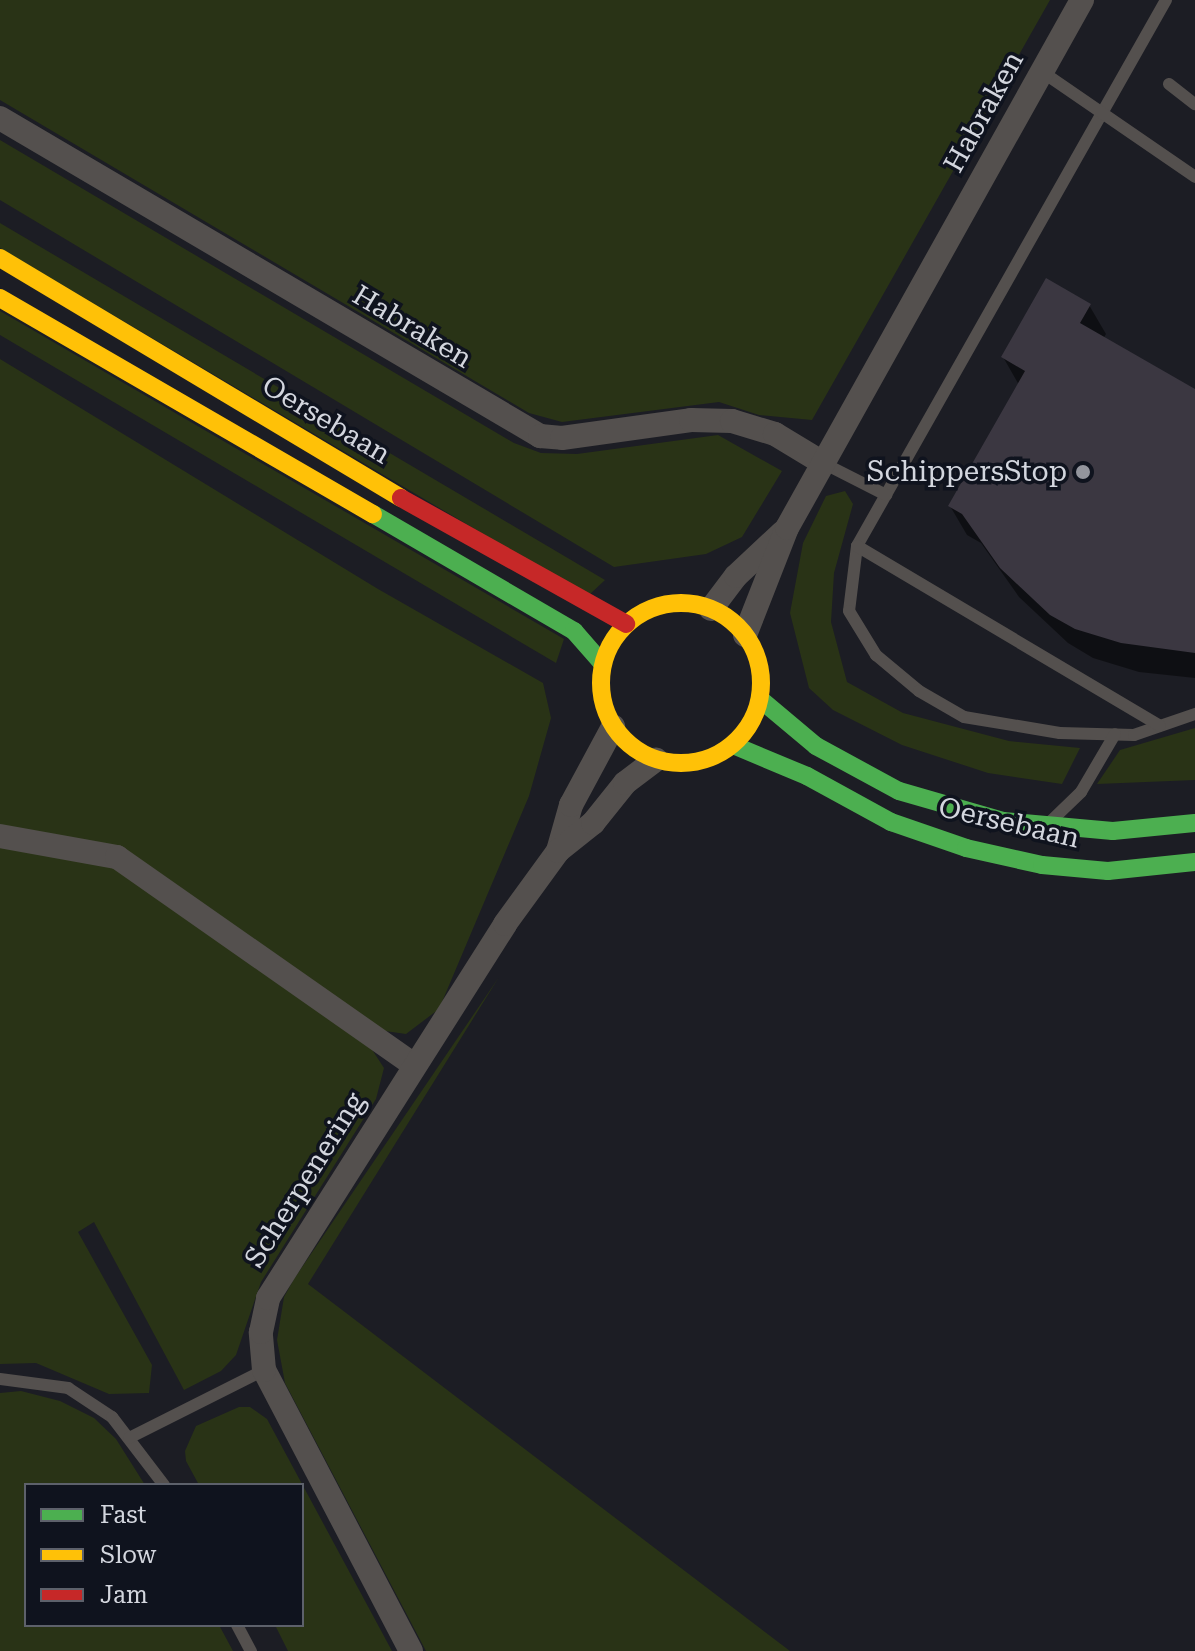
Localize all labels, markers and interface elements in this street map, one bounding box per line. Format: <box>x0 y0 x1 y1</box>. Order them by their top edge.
street label: Habraken <box>937 46 1031 178</box>
street label: Habraken <box>346 278 478 376</box>
street label: Oersebaan <box>256 369 396 471</box>
place label: SchippersStop <box>867 455 1067 489</box>
marker: SchippersStop <box>1074 463 1092 481</box>
street label: Oersebaan <box>935 790 1083 856</box>
street label: Scherpenering <box>238 1086 372 1274</box>
legend <box>24 1483 304 1627</box>
text: Fast <box>100 1501 147 1529</box>
text: Slow <box>100 1541 156 1569</box>
text: Jam <box>100 1581 148 1609</box>

